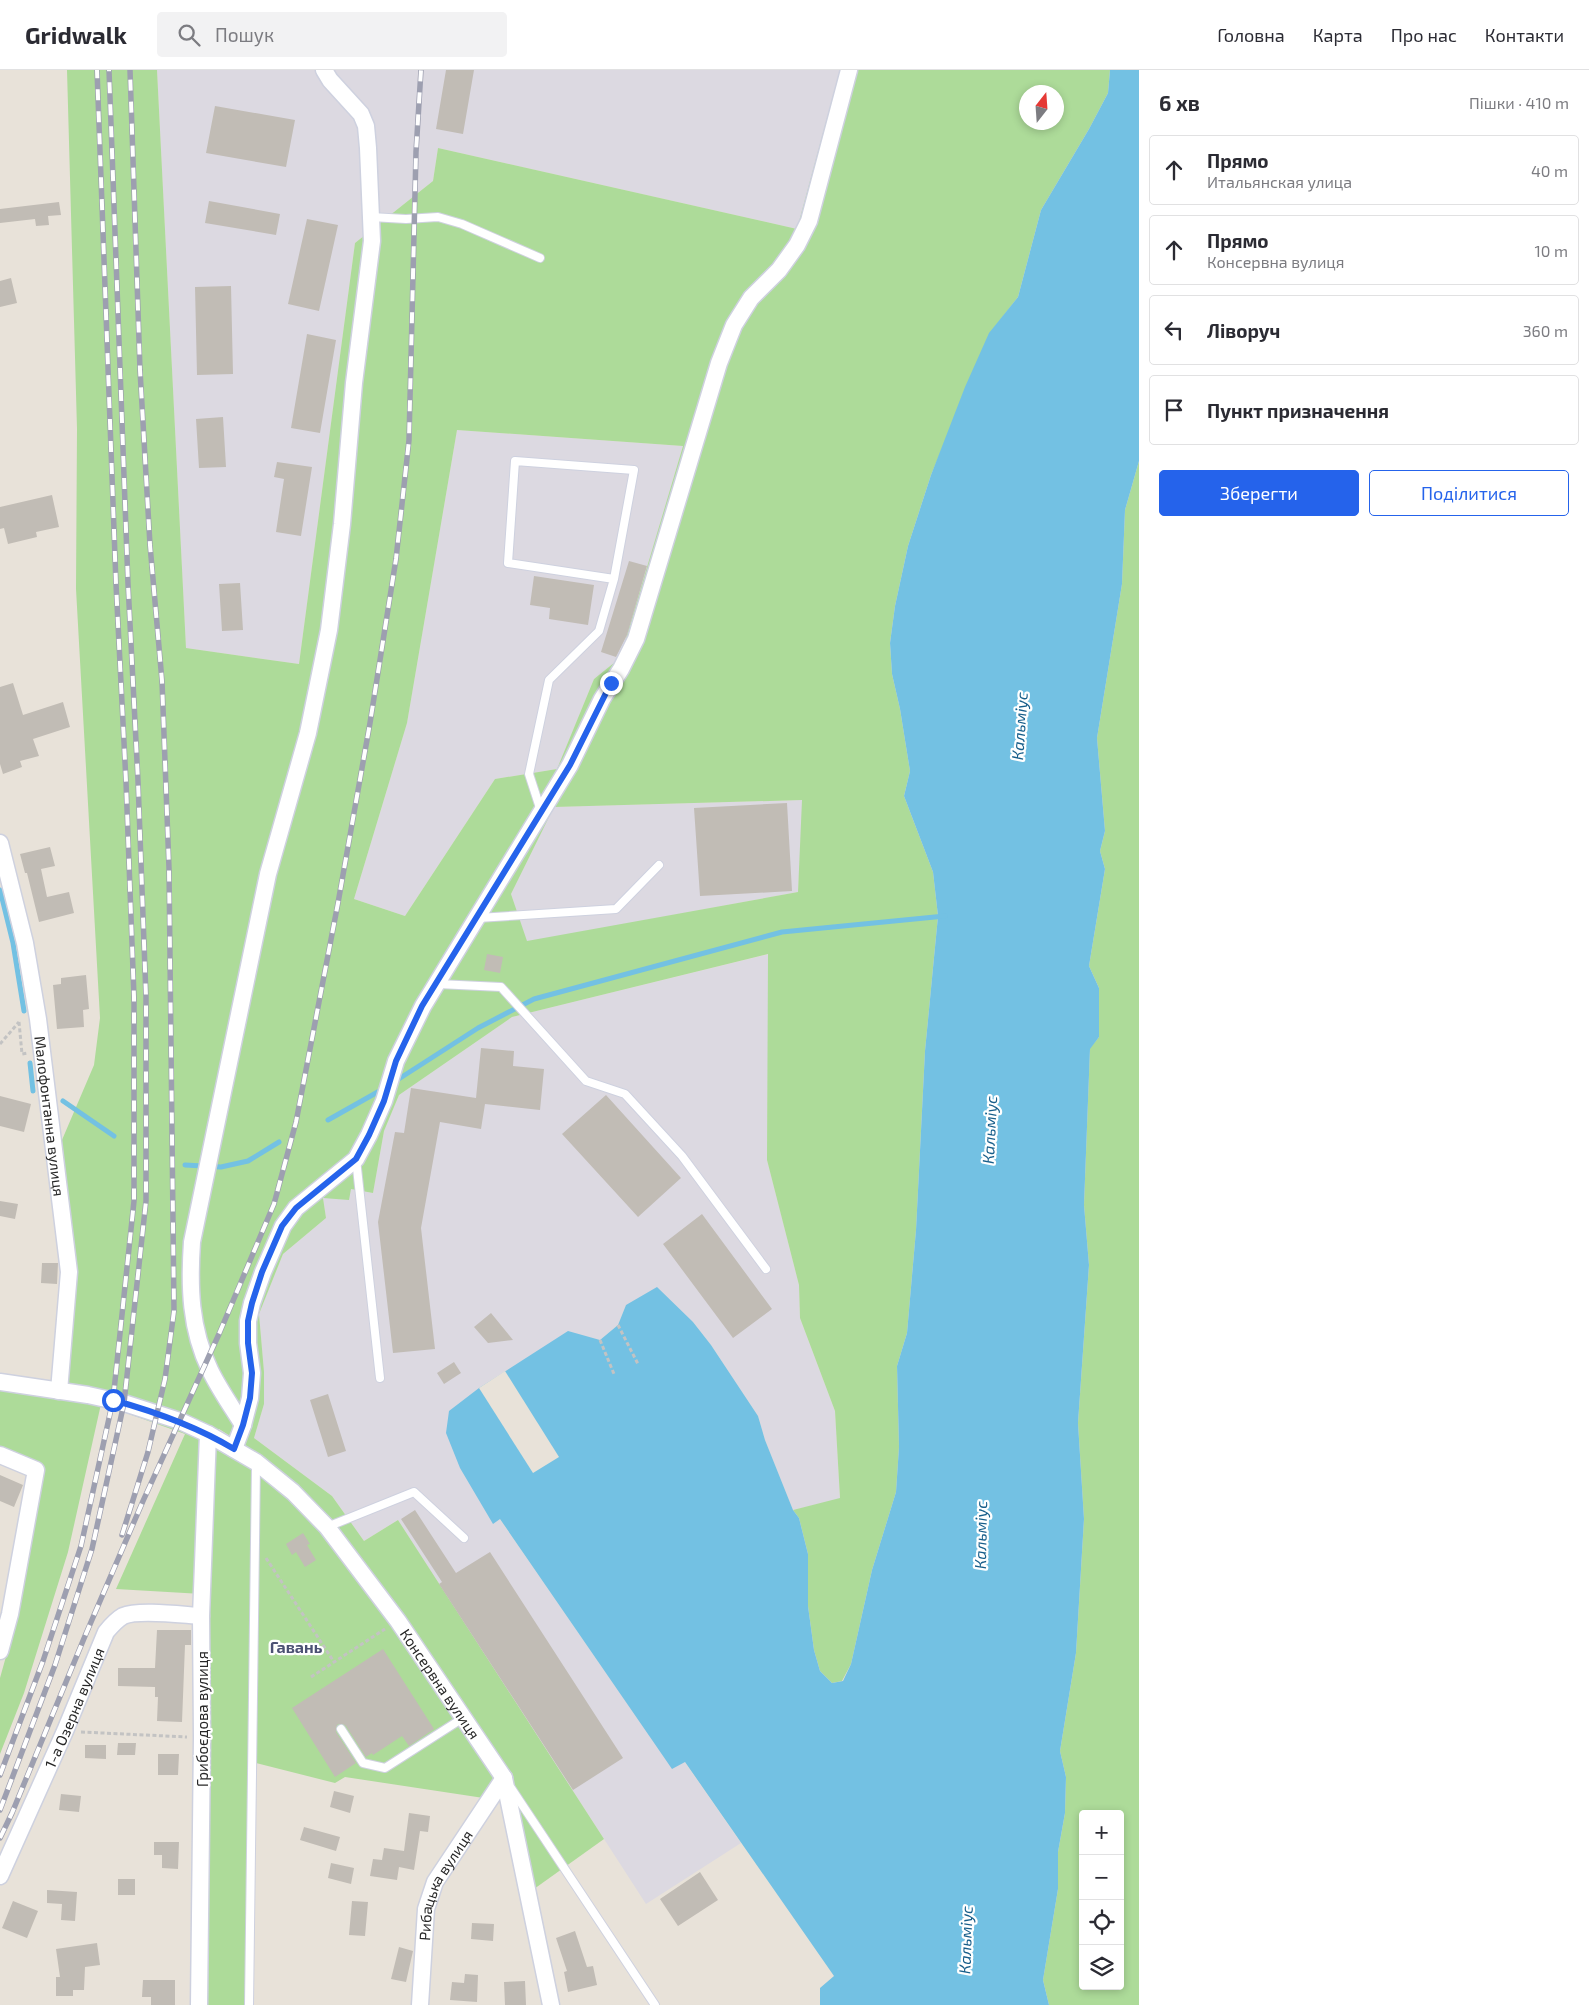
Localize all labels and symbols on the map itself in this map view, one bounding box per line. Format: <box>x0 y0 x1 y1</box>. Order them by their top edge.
north arrow <box>1019 85 1064 130</box>
route end <box>600 672 623 695</box>
water label: Кальміус <box>1007 691 1031 761</box>
street label: Малофонтанна вулиця <box>31 1035 69 1197</box>
water label: Кальміус <box>978 1095 1000 1165</box>
route start <box>102 1389 125 1412</box>
water label: Кальміус <box>970 1501 990 1569</box>
street label: Консервна вулиця <box>397 1625 484 1742</box>
district label: Гавань <box>270 1637 323 1656</box>
street label: 1-а Озерна вулиця <box>41 1645 108 1771</box>
street label: Грибоєдова вулиця <box>193 1651 212 1787</box>
street label: Рибацька вулиця <box>415 1826 476 1941</box>
water label: Кальміус <box>954 1905 976 1974</box>

